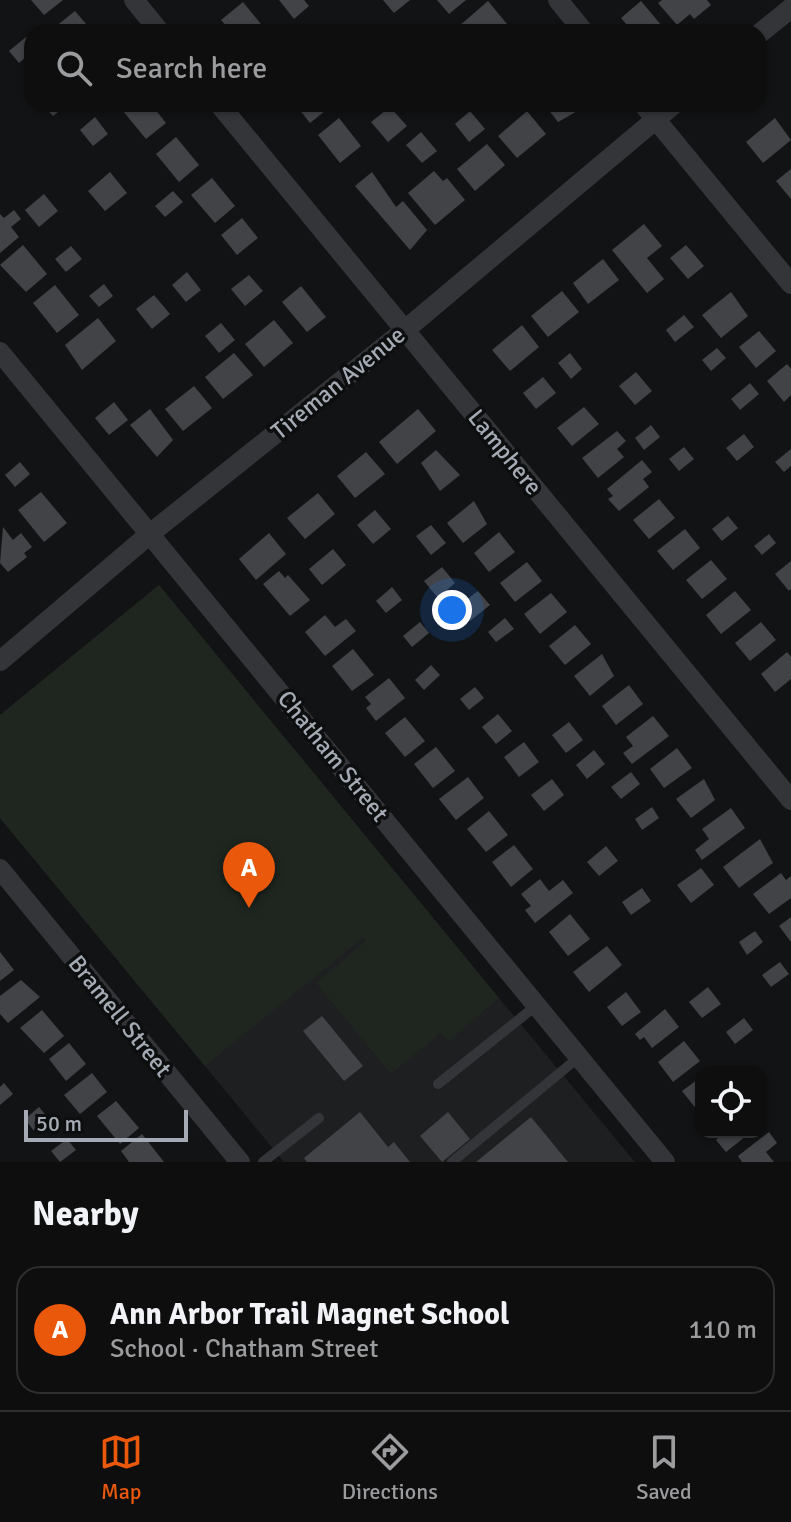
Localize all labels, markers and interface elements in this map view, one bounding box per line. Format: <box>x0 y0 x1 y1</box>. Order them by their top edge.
search box <box>24 24 767 112</box>
icon: search <box>52 46 96 90</box>
text: Search here <box>116 50 267 87</box>
street label: Tireman Avenue <box>265 320 411 446</box>
street label: Lamphere <box>461 403 549 501</box>
your location <box>432 590 472 630</box>
street label: Chatham Street <box>271 684 395 828</box>
pin: A <box>223 842 275 908</box>
street label: Bramell Street <box>62 949 178 1083</box>
map controls <box>695 1066 767 1138</box>
button: locate <box>695 1066 767 1138</box>
scale bar <box>24 1106 188 1142</box>
text: 50 m <box>36 1110 82 1137</box>
text: Nearby <box>32 1193 139 1235</box>
text: Ann Arbor Trail Magnet School <box>110 1296 509 1333</box>
text: A <box>52 1314 68 1346</box>
text: 110 m <box>688 1314 757 1346</box>
text: School · Chatham Street <box>110 1333 378 1365</box>
tab: Map <box>99 1430 143 1505</box>
tab: Directions <box>342 1430 438 1505</box>
tab: Saved <box>636 1430 692 1505</box>

